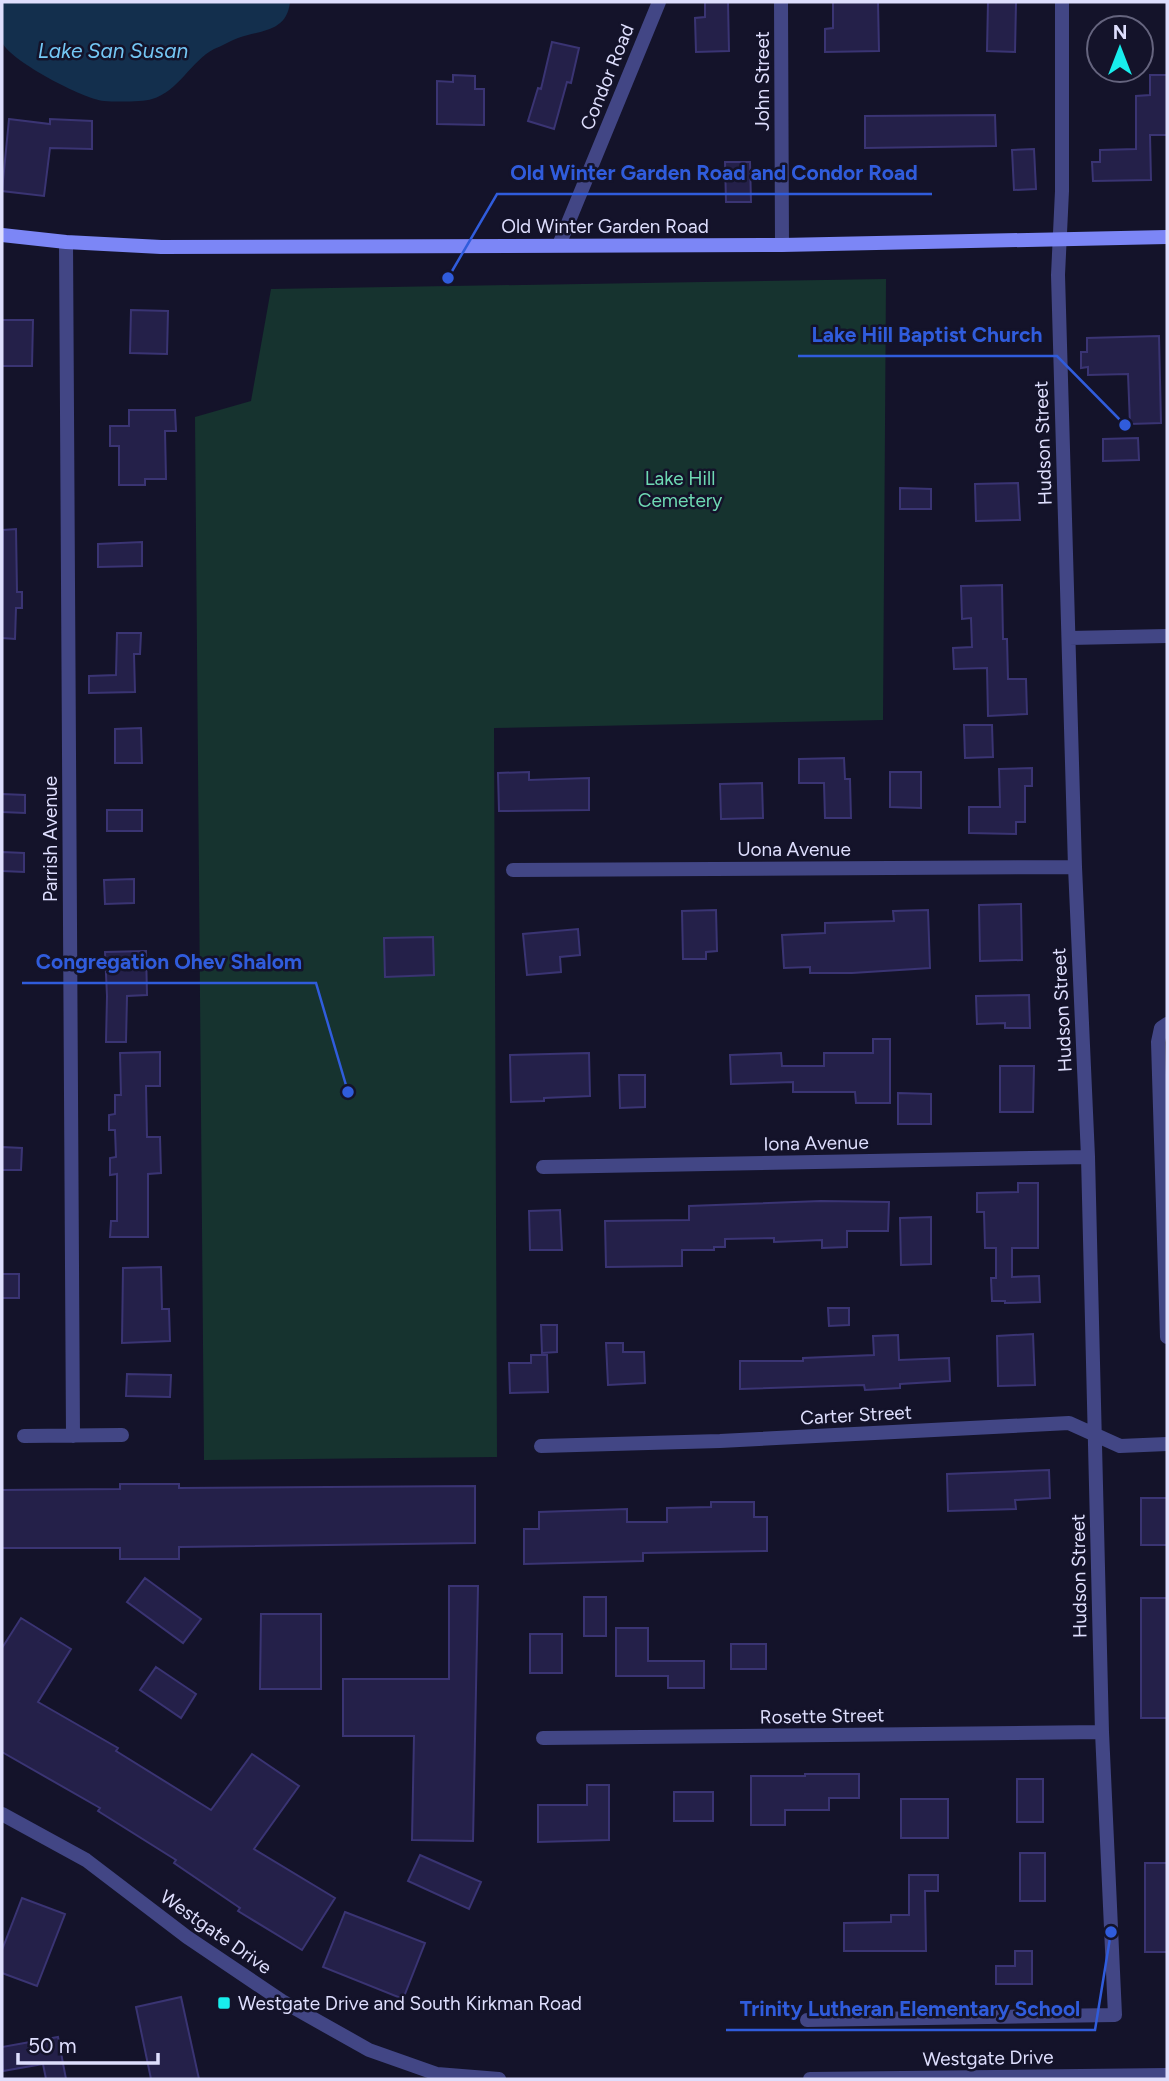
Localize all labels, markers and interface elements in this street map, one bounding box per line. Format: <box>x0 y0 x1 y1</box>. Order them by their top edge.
north arrow <box>1085 14 1155 84</box>
street label: Condor Road <box>575 21 639 133</box>
text: N <box>1113 21 1127 44</box>
street label: John Street <box>751 31 774 131</box>
water label: Lake San Susan <box>38 38 189 63</box>
callout: Old Winter Garden Road and Condor Road <box>497 152 932 194</box>
text: Old Winter Garden Road and Condor Road <box>510 160 918 185</box>
street label: Old Winter Garden Road <box>501 215 709 238</box>
callout: Lake Hill Baptist Church <box>798 314 1057 356</box>
text: Lake Hill Baptist Church <box>812 322 1042 347</box>
street label: Hudson Street <box>1029 380 1057 506</box>
park label: Lake Hill Cemetery <box>638 467 722 512</box>
street label: Parrish Avenue <box>39 776 62 902</box>
street label: Uona Avenue <box>737 838 851 861</box>
callout: Congregation Ohev Shalom <box>22 941 316 983</box>
street label: Hudson Street <box>1047 947 1077 1073</box>
text: Congregation Ohev Shalom <box>36 949 302 974</box>
street label: Iona Avenue <box>763 1131 869 1155</box>
street label: Carter Street <box>800 1401 912 1429</box>
street label: Hudson Street <box>1066 1514 1092 1638</box>
street label: Rosette Street <box>759 1703 885 1729</box>
street label: Westgate Drive <box>156 1885 276 1979</box>
callout: Trinity Lutheran Elementary School <box>726 1988 1095 2030</box>
place label: Westgate Drive and South Kirkman Road <box>238 1992 582 2015</box>
marker: Westgate Drive and South Kirkman Road <box>216 1995 232 2011</box>
text: Trinity Lutheran Elementary School <box>740 1996 1080 2021</box>
scale bar <box>18 2022 158 2066</box>
text: 50 m <box>28 2033 77 2058</box>
street label: Westgate Drive <box>922 2045 1054 2071</box>

